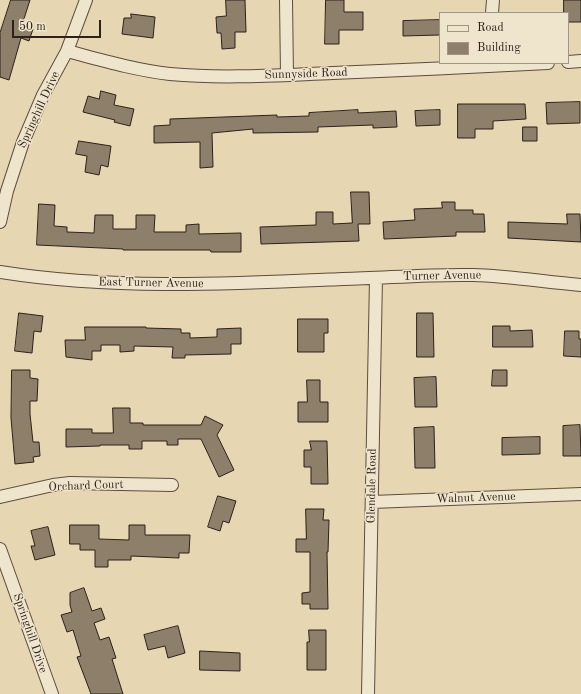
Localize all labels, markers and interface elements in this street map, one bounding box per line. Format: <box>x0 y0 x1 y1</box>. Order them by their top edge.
scale bar <box>14 12 103 38</box>
legend <box>439 12 569 64</box>
text: 50 m <box>19 21 46 33</box>
text: Road <box>477 22 504 34</box>
text: Building <box>477 42 521 54</box>
street label: Sunnyside Road <box>264 65 348 83</box>
street label: Springhill Drive <box>15 69 63 151</box>
street label: Turner Avenue <box>403 268 481 284</box>
street label: East Turner Avenue <box>98 275 204 291</box>
street label: Glendale Road <box>364 448 380 524</box>
street label: Orchard Court <box>48 477 124 495</box>
street label: Walnut Avenue <box>436 489 516 507</box>
street label: Springhill Drive <box>10 591 50 675</box>

